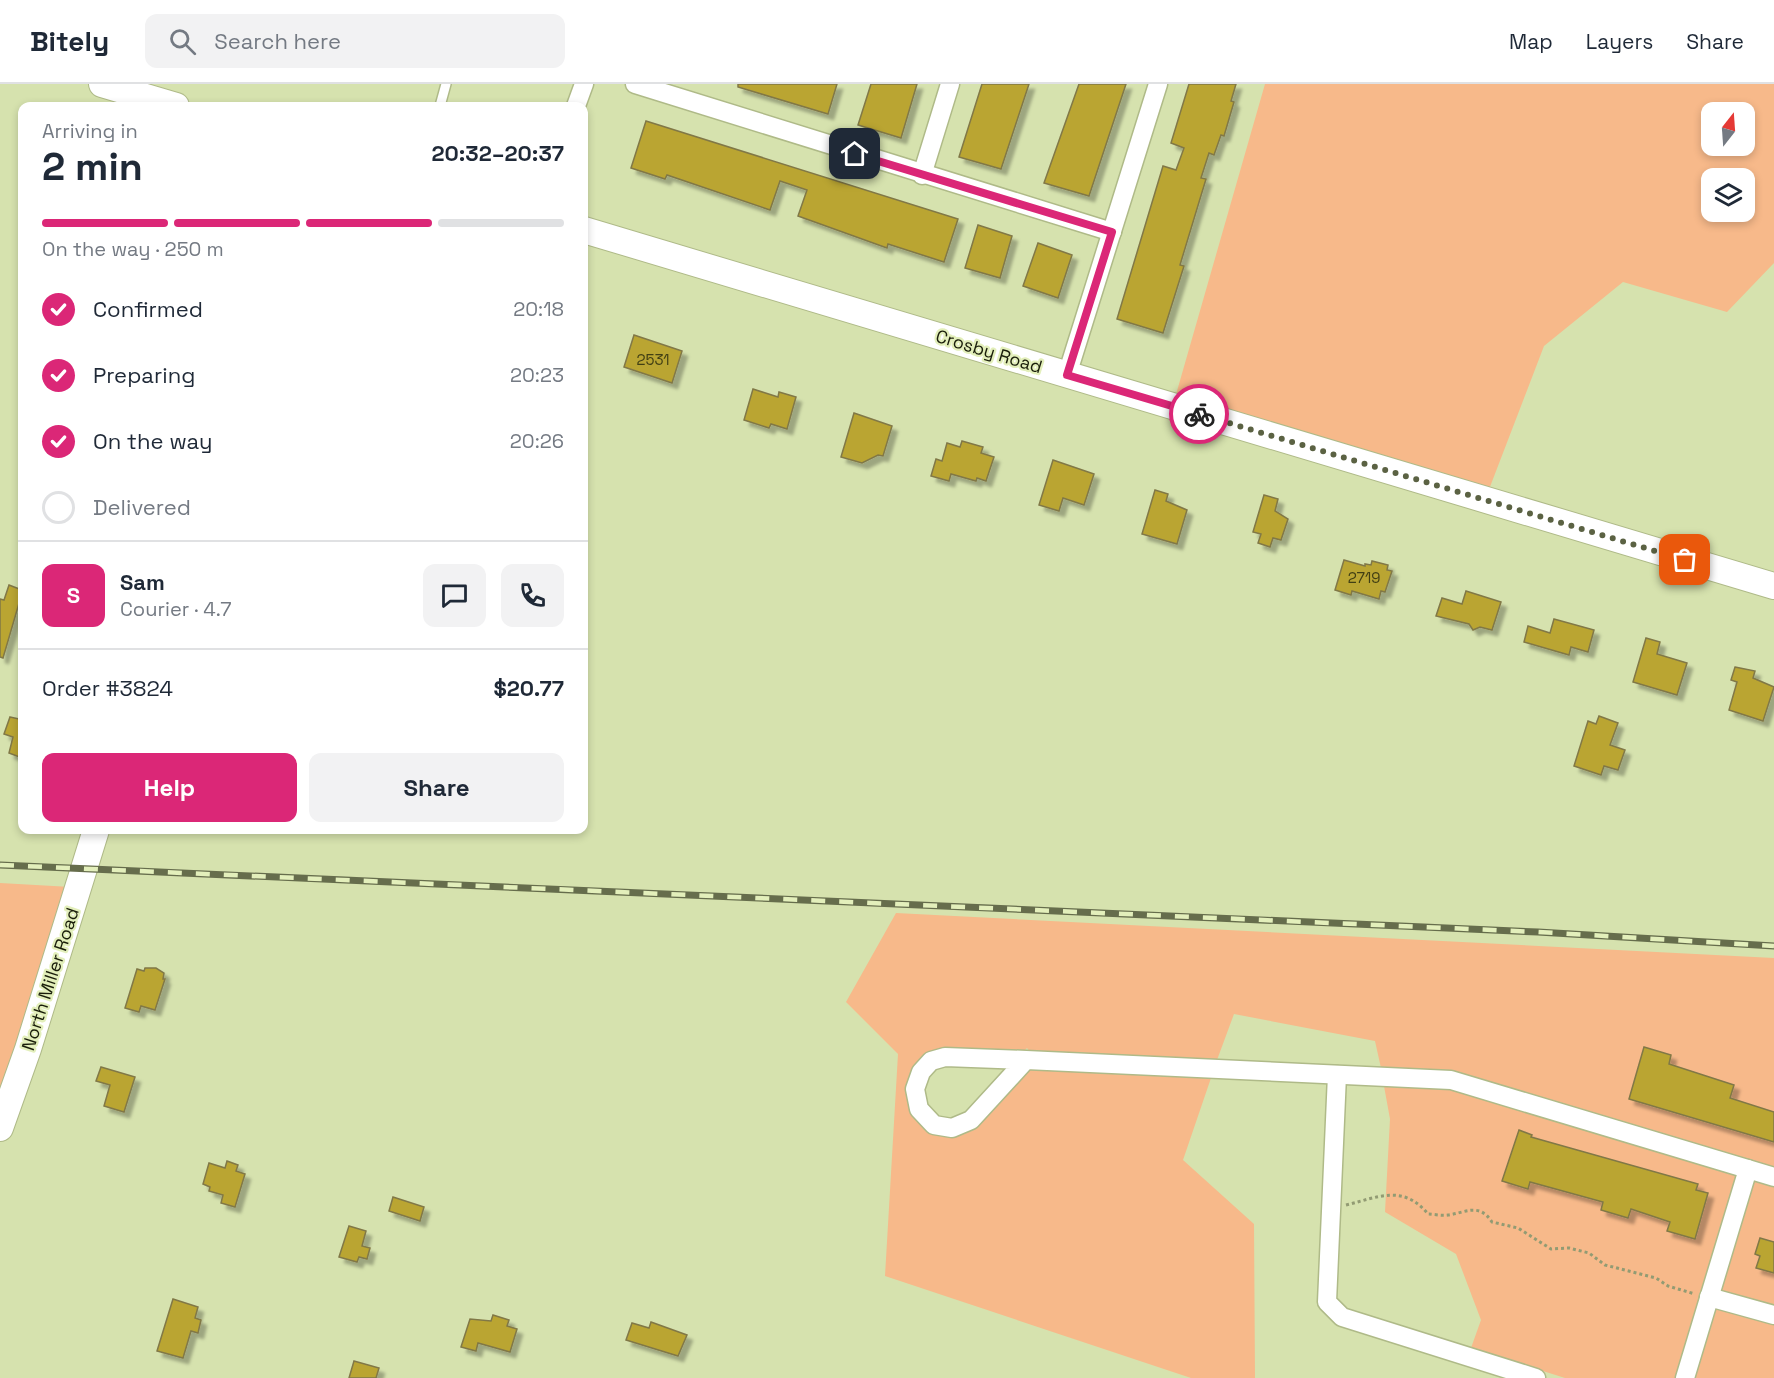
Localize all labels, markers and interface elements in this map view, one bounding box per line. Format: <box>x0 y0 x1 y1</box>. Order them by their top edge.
search box <box>145 14 565 68</box>
text: Bitely <box>30 23 109 59</box>
icon: search <box>166 25 199 58</box>
text: Search here <box>214 27 341 55</box>
text: Map <box>1509 28 1553 55</box>
text: Layers <box>1586 28 1653 55</box>
text: Share <box>1686 28 1744 55</box>
north arrow <box>1701 102 1755 156</box>
map controls <box>1701 102 1755 222</box>
text: Arriving in <box>42 118 138 144</box>
pin <box>829 128 880 179</box>
icon: home <box>838 137 871 170</box>
text: 20:32–20:37 <box>431 139 564 167</box>
text: 2 min <box>42 142 143 191</box>
button: layers <box>1701 168 1755 222</box>
text: On the way · 250 m <box>42 236 224 262</box>
icon: check <box>42 293 75 326</box>
text: Confirmed <box>93 295 203 323</box>
text: 20:18 <box>513 296 564 322</box>
street label: Crosby Road <box>933 324 1045 378</box>
house number: 2531 <box>636 350 670 369</box>
icon: check <box>42 359 75 392</box>
text: Preparing <box>93 361 195 389</box>
text: 20:23 <box>510 362 564 388</box>
courier <box>1169 384 1229 444</box>
icon: bike <box>1183 398 1216 431</box>
icon: check <box>42 425 75 458</box>
text: On the way <box>93 427 212 455</box>
text: 20:26 <box>510 428 564 454</box>
text: Delivered <box>93 493 191 521</box>
pin <box>1659 534 1710 585</box>
icon: bag <box>1668 543 1701 576</box>
button: chat <box>423 564 486 627</box>
button: phone <box>501 564 564 627</box>
text: Sam <box>120 568 165 596</box>
house number: 2719 <box>1348 568 1380 587</box>
text: S <box>67 581 80 609</box>
text: Courier · 4.7 <box>120 596 231 622</box>
text: Order #3824 <box>42 674 173 702</box>
text: $20.77 <box>493 674 564 702</box>
button: Help <box>42 753 297 822</box>
button: Share <box>309 753 564 822</box>
street label: North Miller Road <box>16 905 84 1053</box>

